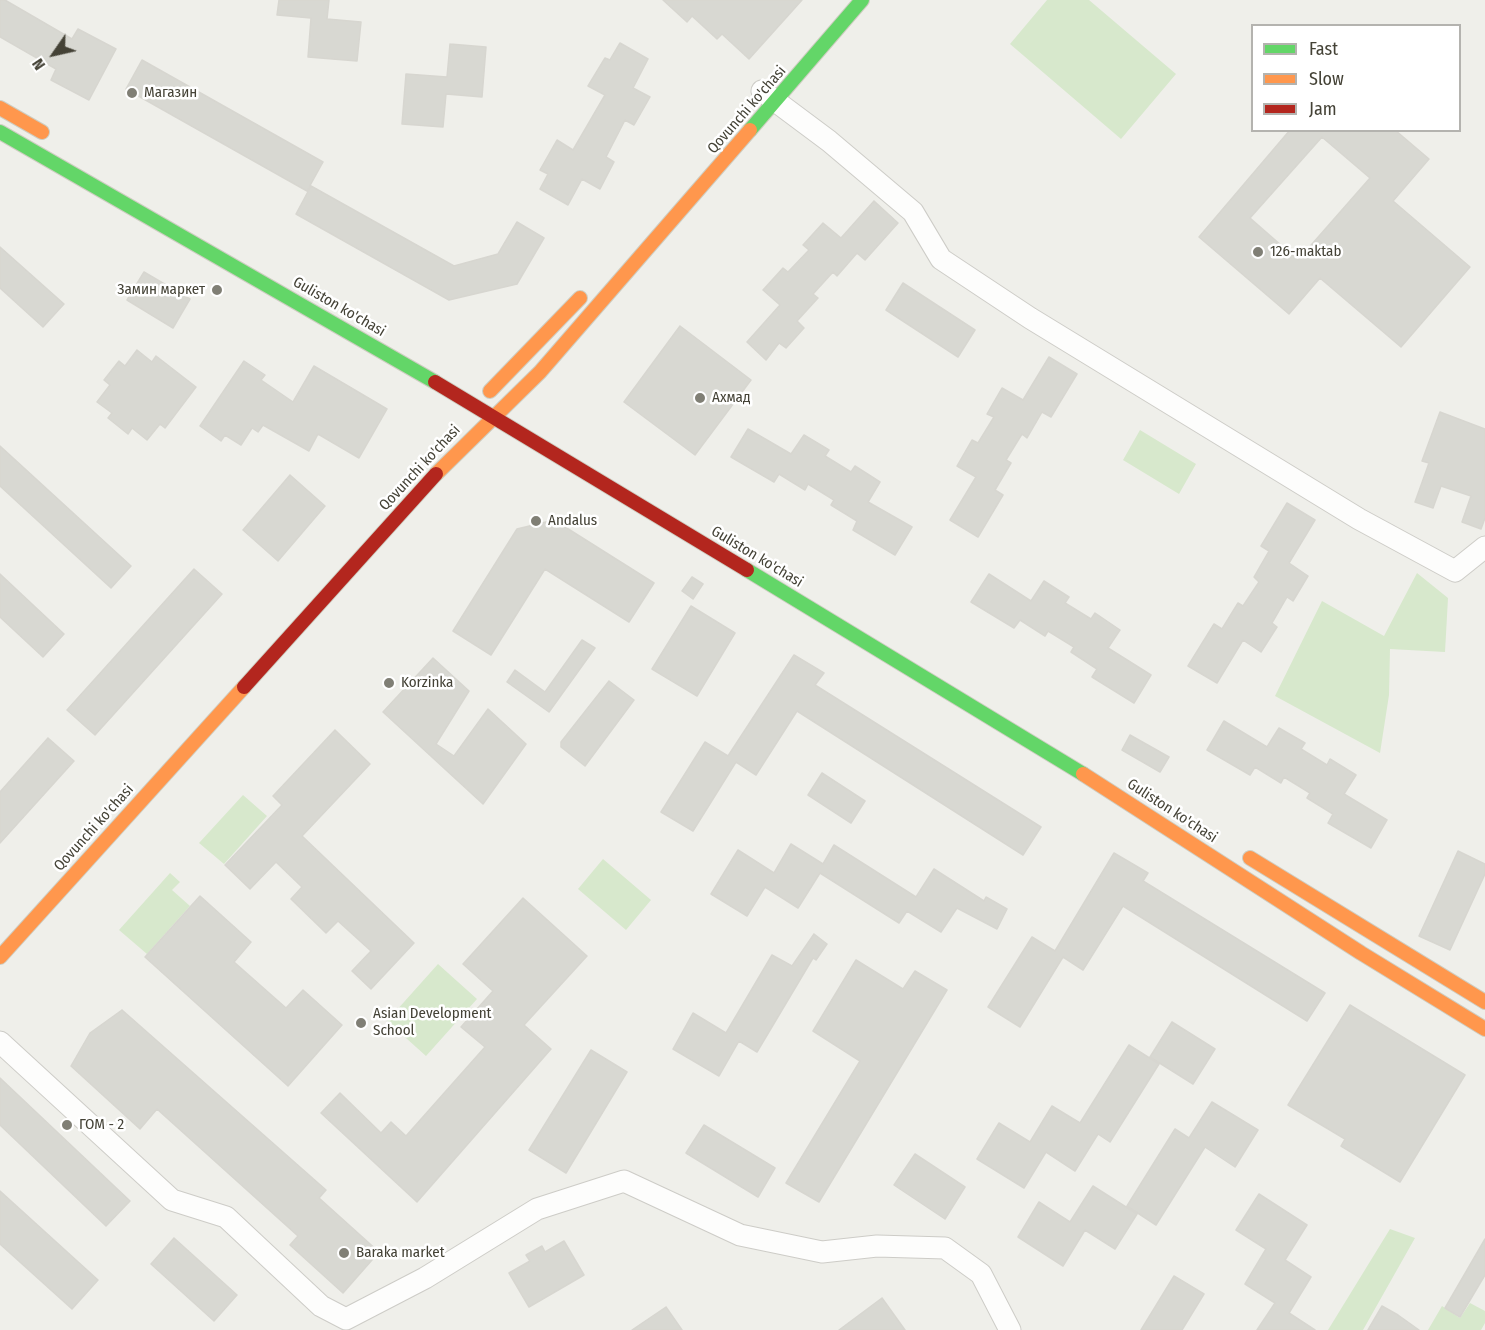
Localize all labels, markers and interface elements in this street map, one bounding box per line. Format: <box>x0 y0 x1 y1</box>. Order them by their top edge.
north arrow <box>24 24 84 84</box>
legend <box>1251 24 1461 132</box>
text: Fast <box>1309 38 1338 60</box>
text: N <box>28 55 49 74</box>
street label: Qovunchi ko'chasi <box>704 62 790 158</box>
text: Slow <box>1309 68 1344 90</box>
place label: Магазин <box>144 84 197 102</box>
marker: Магазин <box>125 86 139 100</box>
text: Jam <box>1309 98 1337 120</box>
place label: 126-maktab <box>1270 243 1341 261</box>
marker: 126-maktab <box>1251 245 1265 259</box>
street label: Guliston ko'chasi <box>290 273 388 341</box>
place label: Замин маркет <box>117 281 205 299</box>
marker: Замин маркет <box>210 283 224 297</box>
place label: Ахмад <box>712 389 750 407</box>
marker: Ахмад <box>693 391 707 405</box>
street label: Qovunchi ko'chasi <box>376 421 464 515</box>
place label: Andalus <box>548 512 597 530</box>
marker: Andalus <box>529 514 543 528</box>
street label: Guliston ko'chasi <box>708 523 806 591</box>
place label: Korzinka <box>401 674 453 692</box>
marker: Korzinka <box>382 676 396 690</box>
street label: Guliston ko'chasi <box>1124 775 1220 847</box>
street label: Qovunchi ko'chasi <box>50 781 138 875</box>
place label: Asian Development School <box>373 1005 491 1040</box>
marker: Asian Development School <box>354 1016 368 1030</box>
place label: ГОМ - 2 <box>79 1116 124 1134</box>
marker: ГОМ - 2 <box>60 1118 74 1132</box>
place label: Baraka market <box>356 1244 445 1262</box>
marker: Baraka market <box>337 1246 351 1260</box>

